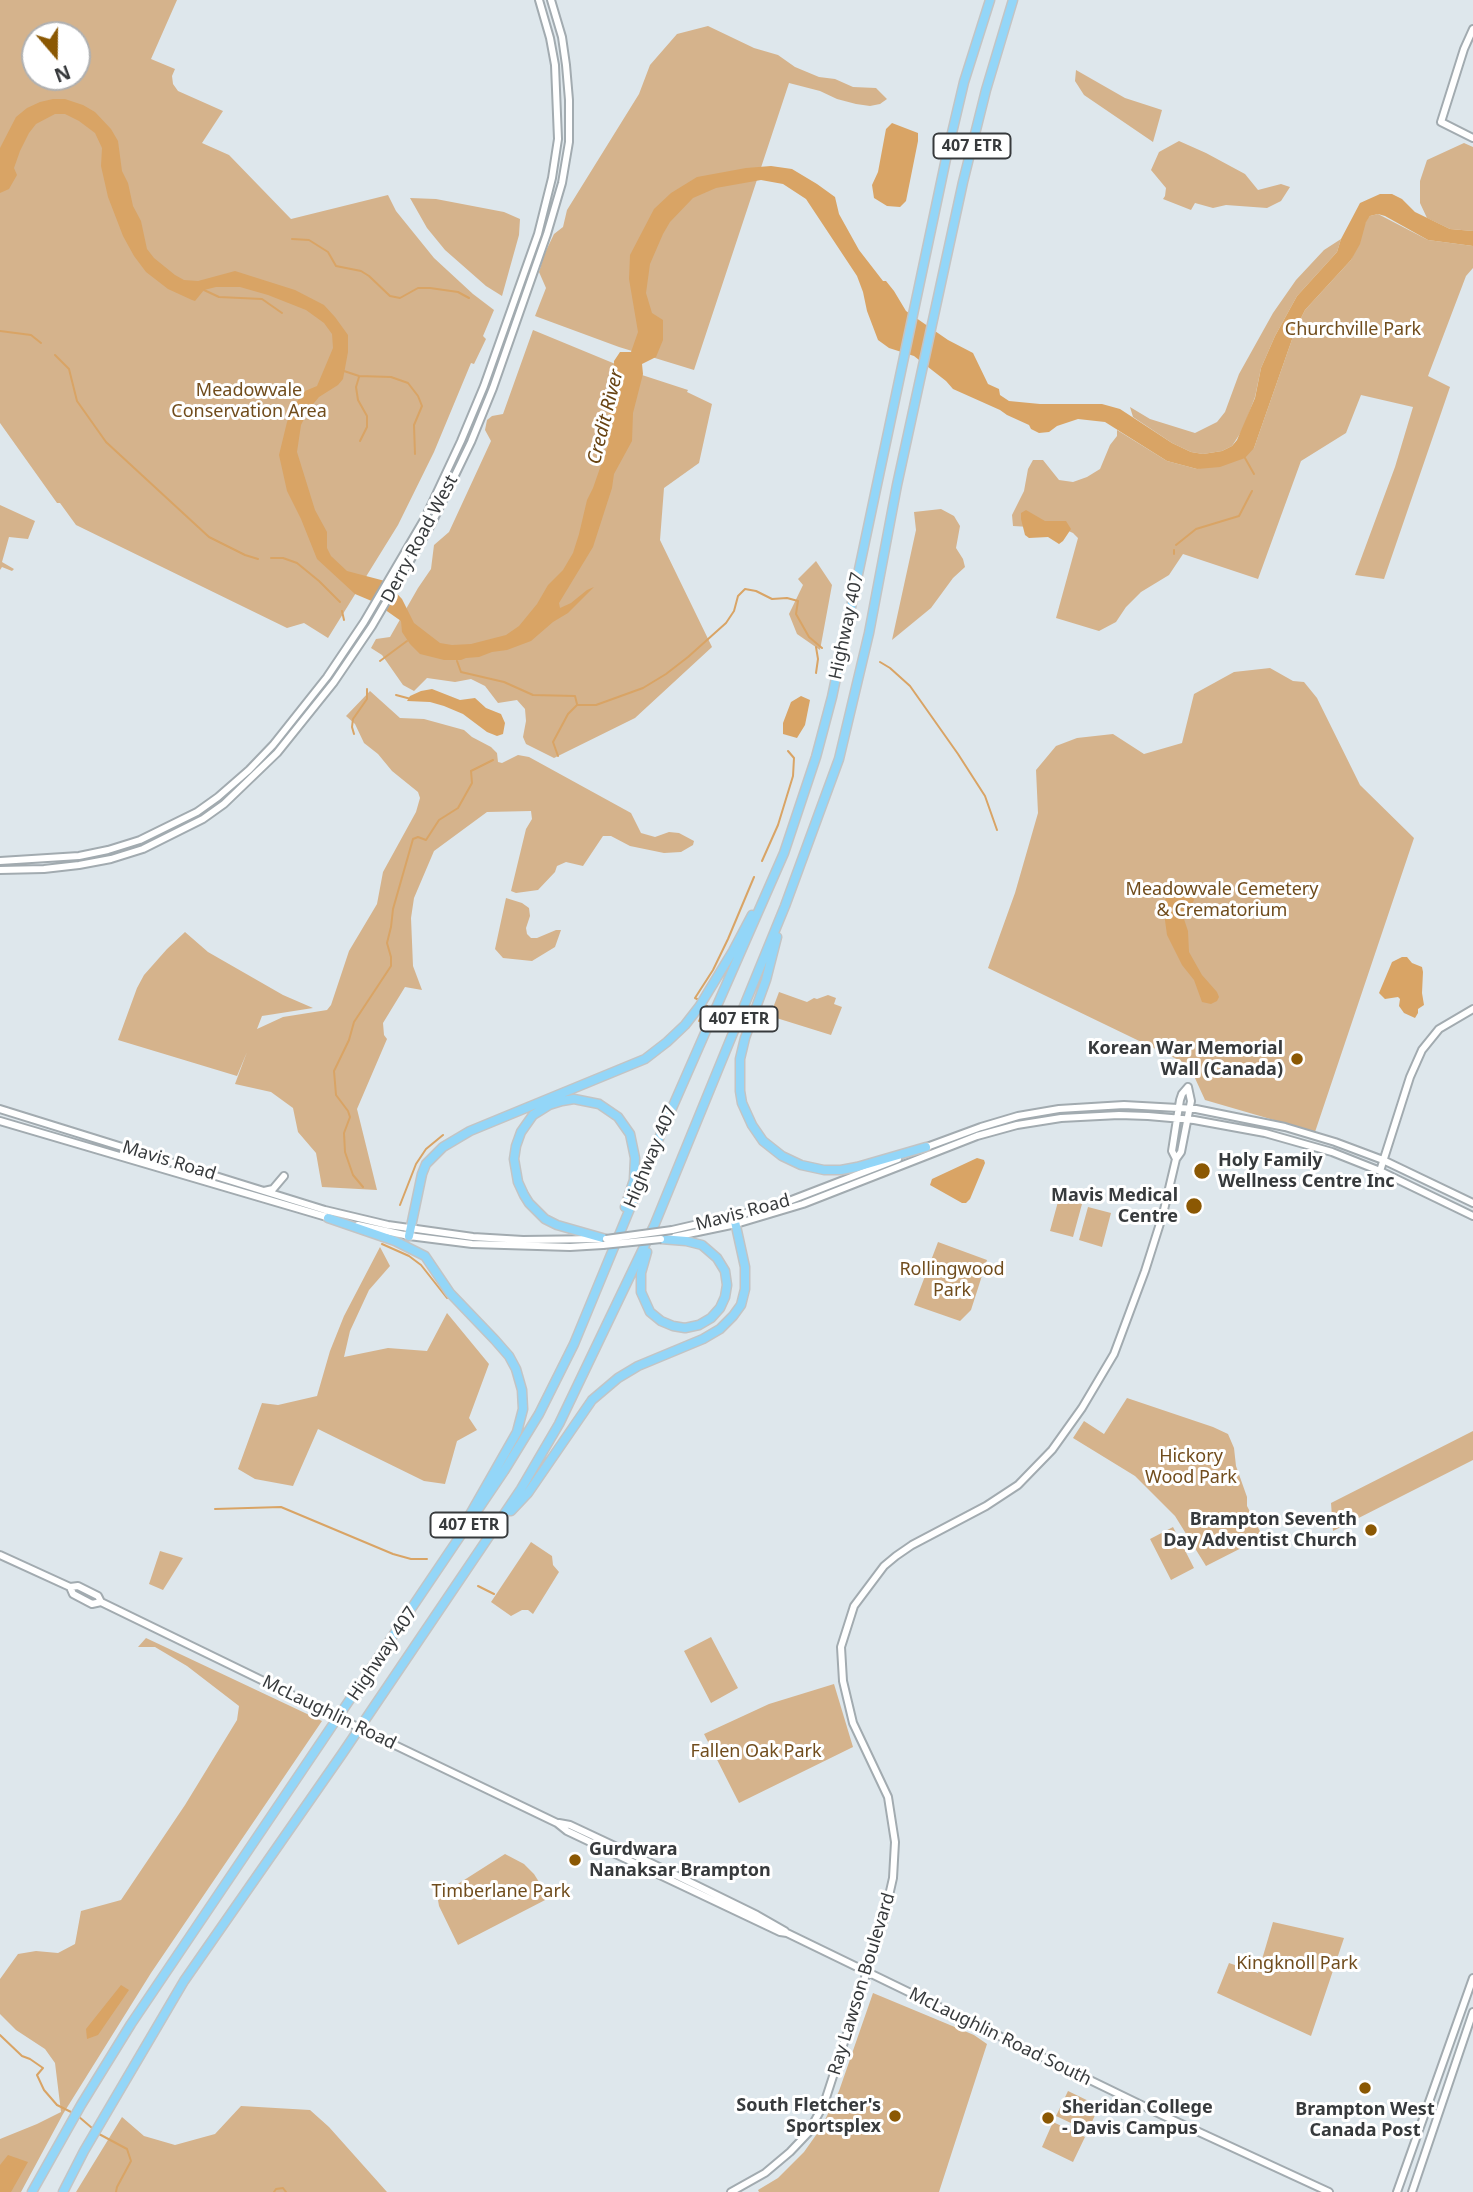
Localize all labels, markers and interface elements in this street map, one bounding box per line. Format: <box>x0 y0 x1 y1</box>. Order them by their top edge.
north arrow <box>21 21 91 91</box>
text: N <box>51 59 74 89</box>
road number: 407 ETR <box>934 134 1010 158</box>
park label: Churchville Park <box>1285 319 1421 341</box>
water label: Credit River <box>583 367 629 467</box>
park label: Meadowvale Conservation Area <box>171 380 327 422</box>
street label: Derry Road West <box>377 471 463 607</box>
street label: Highway 407 <box>825 570 869 682</box>
park label: Meadowvale Cemetery & Crematorium <box>1126 879 1318 922</box>
road number: 407 ETR <box>700 1007 778 1032</box>
place label: Korean War Memorial Wall (Canada) <box>1088 1038 1283 1080</box>
marker: Korean War Memorial Wall (Canada) <box>1289 1051 1305 1067</box>
street label: Highway 407 <box>620 1103 682 1211</box>
street label: Mavis Road <box>120 1137 218 1185</box>
place label: Holy Family Wellness Centre Inc <box>1218 1150 1395 1192</box>
marker: Holy Family Wellness Centre Inc <box>1192 1161 1212 1181</box>
place label: Mavis Medical Centre <box>1051 1185 1178 1228</box>
street label: Mavis Road <box>693 1190 793 1236</box>
marker: Mavis Medical Centre <box>1184 1196 1204 1216</box>
park label: Rollingwood Park <box>899 1259 1005 1302</box>
park label: Hickory Wood Park <box>1145 1446 1237 1488</box>
place label: Brampton Seventh Day Adventist Church <box>1163 1509 1357 1552</box>
road number: 407 ETR <box>430 1512 508 1538</box>
marker: Brampton Seventh Day Adventist Church <box>1363 1522 1379 1538</box>
street label: Highway 407 <box>344 1603 422 1705</box>
street label: McLaughlin Road <box>259 1671 399 1755</box>
park label: Fallen Oak Park <box>690 1741 822 1763</box>
place label: Gurdwara Nanaksar Brampton <box>589 1839 771 1882</box>
marker: Gurdwara Nanaksar Brampton <box>567 1852 583 1868</box>
park label: Timberlane Park <box>432 1881 570 1903</box>
street label: Ray Lawson Boulevard <box>824 1890 900 2078</box>
park label: Kingknoll Park <box>1236 1953 1358 1975</box>
street label: McLaughlin Road South <box>905 1983 1095 2091</box>
marker: Brampton West Canada Post <box>1357 2080 1373 2096</box>
place label: South Fletcher's Sportsplex <box>736 2095 881 2138</box>
place label: Sheridan College - Davis Campus <box>1062 2097 1213 2140</box>
place label: Brampton West Canada Post <box>1295 2099 1435 2142</box>
marker: South Fletcher's Sportsplex <box>887 2108 903 2124</box>
marker: Sheridan College - Davis Campus <box>1040 2110 1056 2126</box>

